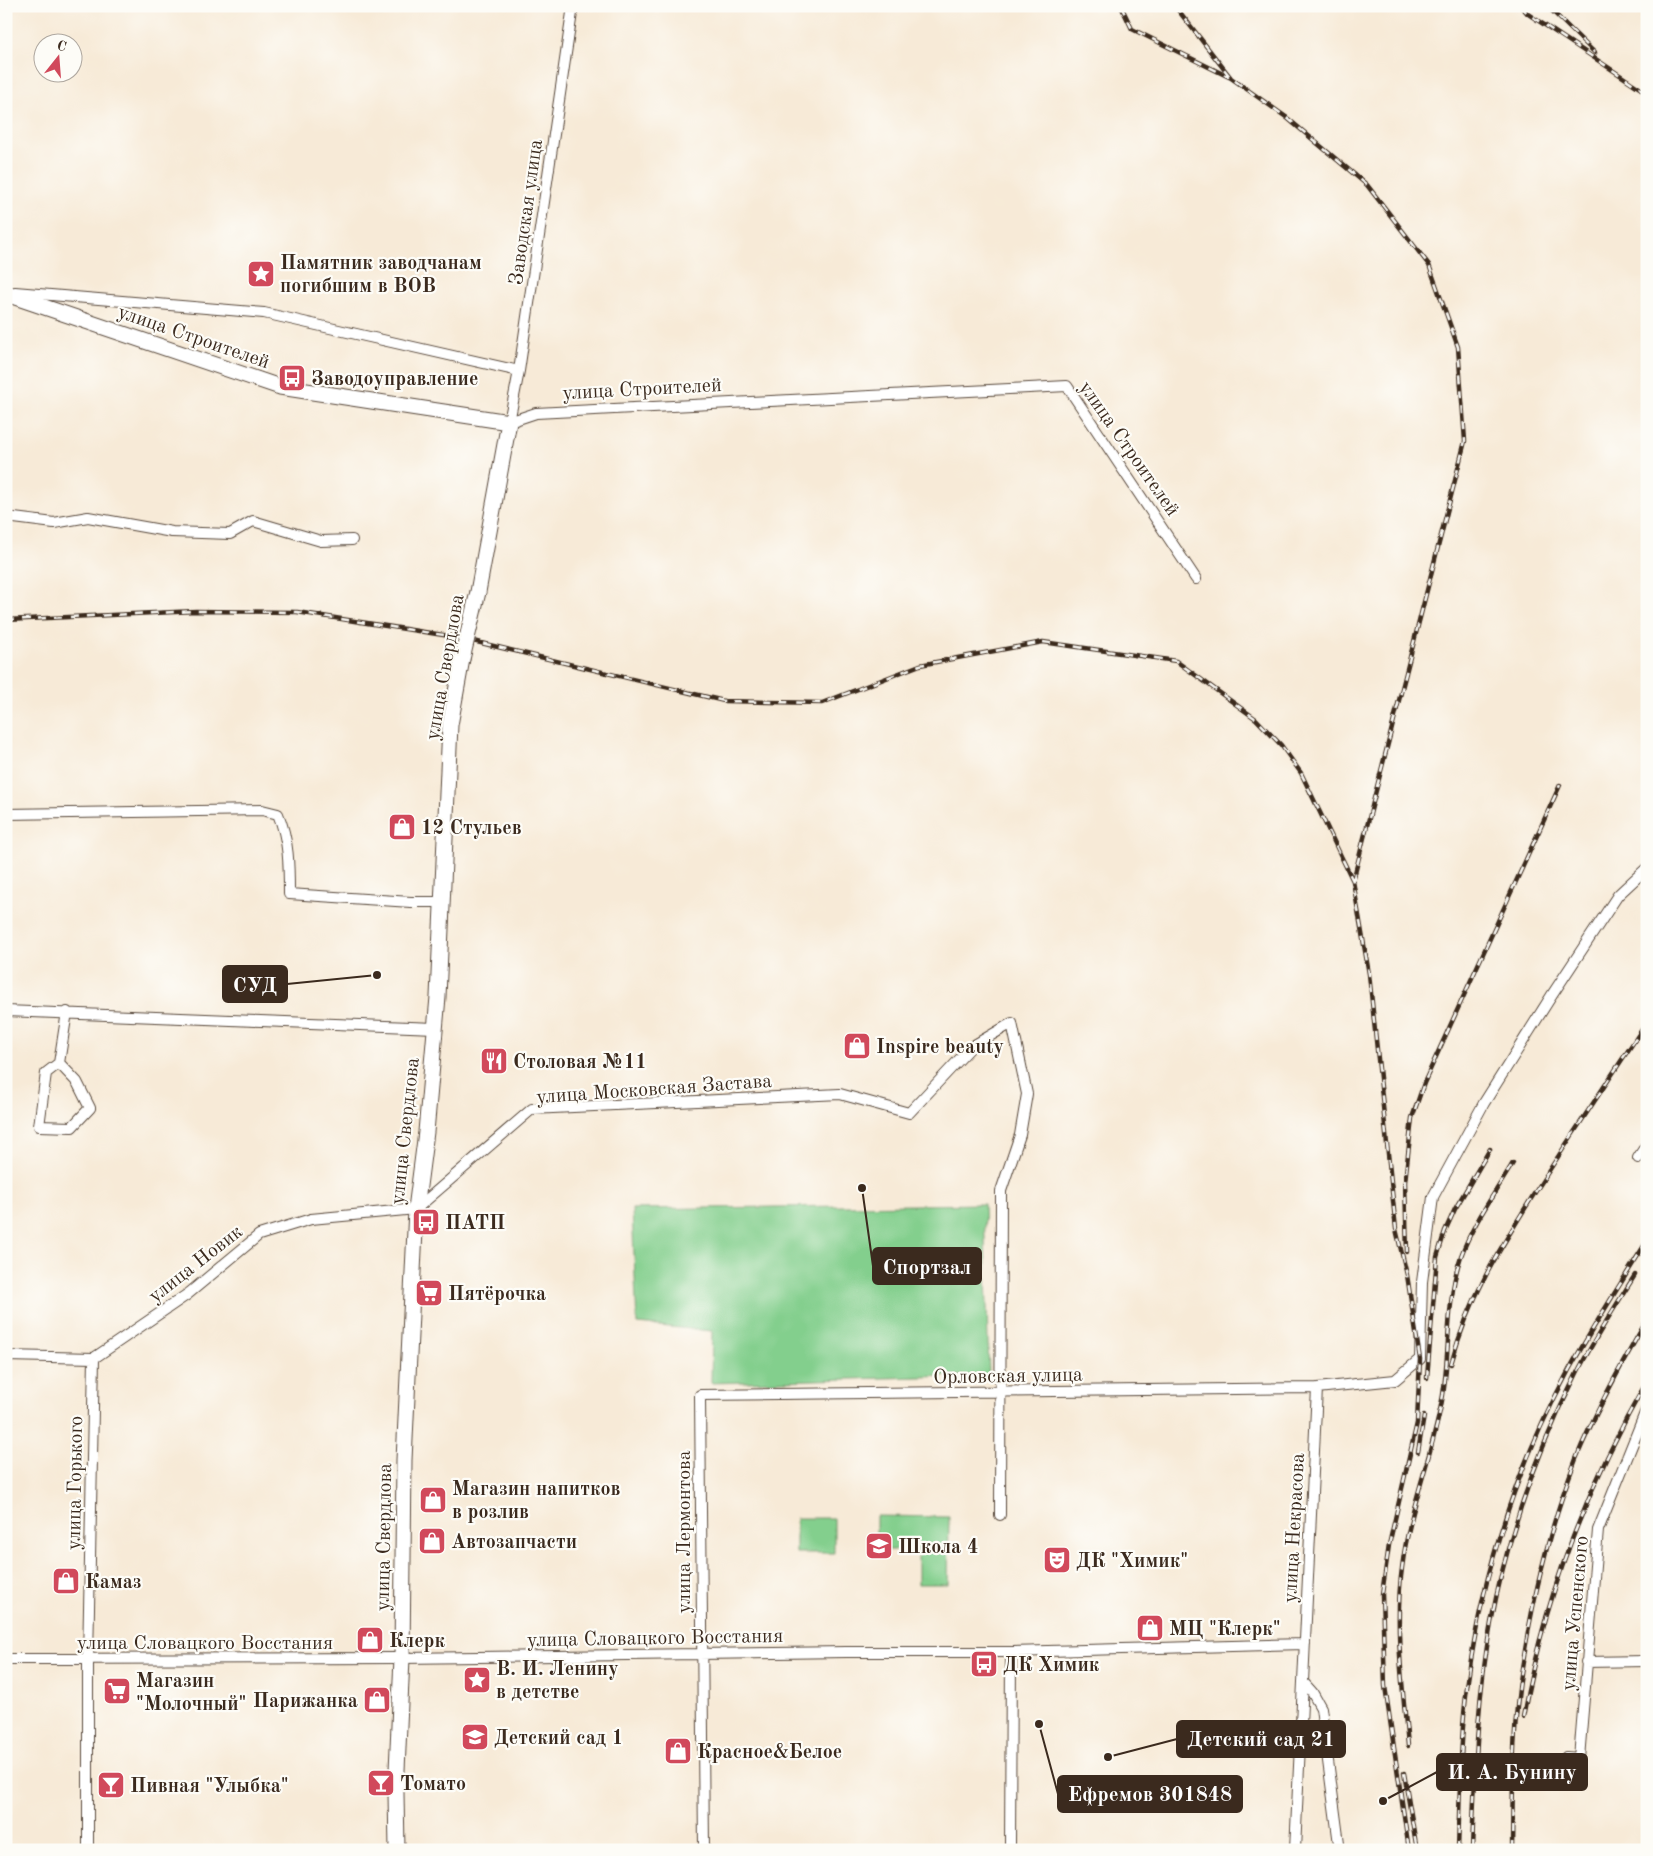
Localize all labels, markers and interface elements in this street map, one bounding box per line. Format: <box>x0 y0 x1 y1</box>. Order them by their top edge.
north arrow <box>32 32 82 82</box>
text: С <box>55 38 68 55</box>
street label: Заводская улица <box>507 138 547 286</box>
place label: Памятник заводчанам погибшим в ВОВ <box>280 254 482 297</box>
place icon: Памятник заводчанам погибшим в ВОВ <box>246 259 276 289</box>
street label: улица Строителей <box>115 302 272 373</box>
bus stop icon: Заводоуправление <box>277 363 307 393</box>
place label: Заводоуправление <box>311 370 478 390</box>
street label: улица Строителей <box>562 376 722 404</box>
street label: улица Строителей <box>1074 378 1182 520</box>
street label: улица Свердлова <box>423 593 469 742</box>
shop icon: 12 Стульев <box>387 812 417 842</box>
place label: 12 Стульев <box>421 819 522 839</box>
callout: СУД <box>223 966 287 1002</box>
text: СУД <box>233 976 277 997</box>
shop icon: Inspire beauty <box>842 1031 872 1061</box>
place label: Inspire beauty <box>876 1038 1004 1058</box>
restaurant icon: Столовая №11 <box>479 1046 509 1076</box>
place label: Столовая №11 <box>513 1053 647 1073</box>
street label: улица Свердлова <box>388 1056 424 1206</box>
street label: улица Московская Застава <box>536 1072 773 1108</box>
bus stop icon: ПАТП <box>411 1207 441 1237</box>
place label: ПАТП <box>445 1214 505 1234</box>
street label: улица Новик <box>146 1222 247 1307</box>
callout: Спортзал <box>873 1248 981 1284</box>
text: Спортзал <box>883 1258 971 1279</box>
supermarket icon: Пятёрочка <box>414 1278 444 1308</box>
place label: Пятёрочка <box>448 1285 546 1305</box>
street label: Орловская улица <box>933 1366 1083 1388</box>
street label: улица Горького <box>65 1416 87 1550</box>
street label: улица Лермонтова <box>675 1450 695 1614</box>
street label: улица Некрасова <box>1281 1453 1309 1604</box>
street label: улица Свердлова <box>374 1463 396 1611</box>
place label: Магазин напитков в розлив <box>452 1480 621 1523</box>
shop icon: Магазин напитков в розлив <box>418 1485 448 1515</box>
shop icon: Автозапчасти <box>417 1526 447 1556</box>
school or university icon: Школа 4 <box>864 1531 894 1561</box>
place label: Автозапчасти <box>451 1533 577 1553</box>
street label: улица Успенского <box>1559 1535 1593 1692</box>
place label: Школа 4 <box>898 1538 978 1558</box>
theatre icon: ДК "Химик" <box>1042 1545 1072 1575</box>
place label: ДК "Химик" <box>1076 1552 1188 1572</box>
shop icon: Камаз <box>51 1566 81 1596</box>
place label: Камаз <box>85 1573 142 1593</box>
shop icon: МЦ "Клерк" <box>1135 1613 1165 1643</box>
place label: МЦ "Клерк" <box>1169 1620 1281 1640</box>
shop icon: Клерк <box>355 1625 385 1655</box>
street label: улица Словацкого Восстания <box>527 1627 783 1651</box>
place label: Клерк <box>389 1632 445 1652</box>
street label: улица Словацкого Восстания <box>77 1634 333 1654</box>
bus stop icon: ДК Химик <box>969 1649 999 1679</box>
place label: ДК Химик <box>1003 1656 1100 1676</box>
place label: В. И. Ленину в детстве <box>496 1660 619 1703</box>
place icon: В. И. Ленину в детстве <box>462 1665 492 1695</box>
place label: Магазин "Молочный" <box>136 1672 246 1715</box>
supermarket icon: Магазин "Молочный" <box>102 1676 132 1706</box>
shop icon: Парижанка <box>362 1685 392 1715</box>
place label: Парижанка <box>253 1692 358 1712</box>
callout: Детский сад 21 <box>1177 1721 1345 1757</box>
school or university icon: Детский сад 1 <box>460 1722 490 1752</box>
place label: Детский сад 1 <box>494 1729 623 1749</box>
text: Детский сад 21 <box>1187 1730 1335 1751</box>
shop icon: Красное&Белое <box>663 1736 693 1766</box>
place label: Красное&Белое <box>697 1743 842 1763</box>
callout: И. А. Бунину <box>1437 1754 1587 1790</box>
text: И. А. Бунину <box>1447 1763 1577 1784</box>
bar icon: Томато <box>366 1768 396 1798</box>
bar icon: Пивная "Улыбка" <box>96 1770 126 1800</box>
place label: Томато <box>400 1775 466 1795</box>
callout: Ефремов 301848 <box>1058 1776 1242 1812</box>
place label: Пивная "Улыбка" <box>130 1777 289 1797</box>
text: Ефремов 301848 <box>1068 1785 1232 1806</box>

